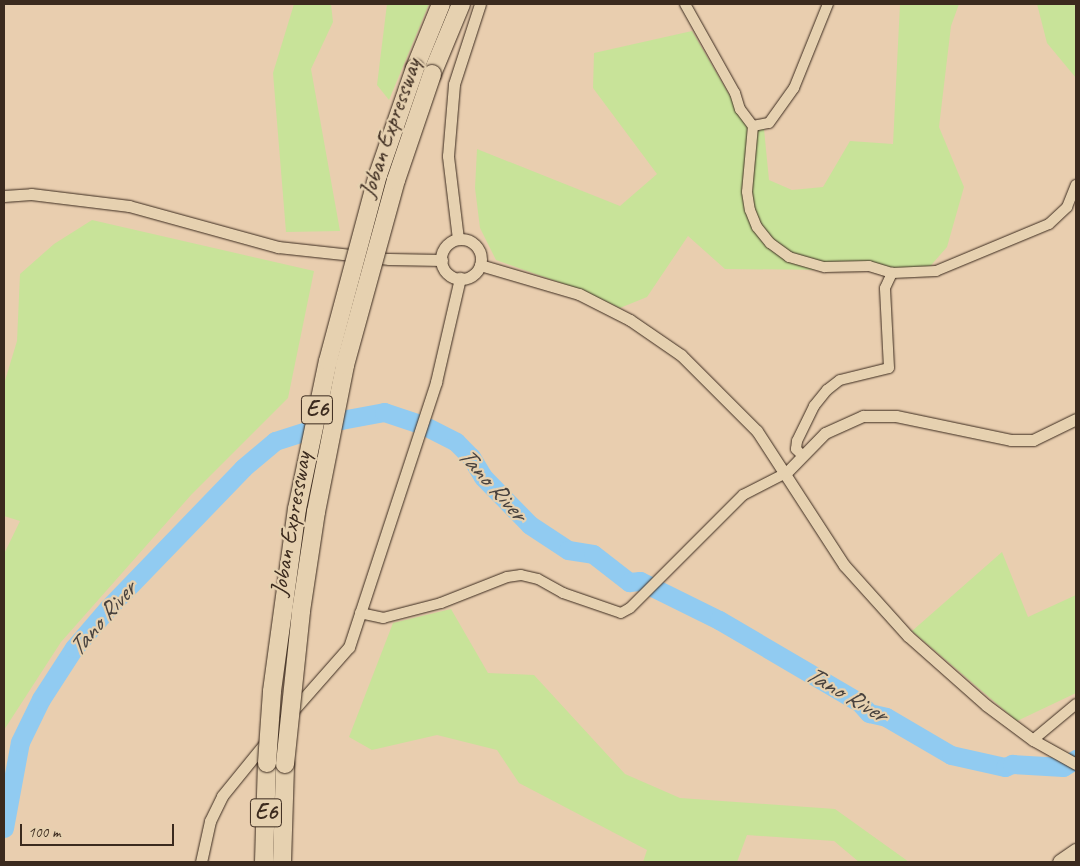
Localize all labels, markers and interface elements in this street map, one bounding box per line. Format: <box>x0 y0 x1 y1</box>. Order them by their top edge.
street label: Joban Expressway <box>353 55 427 201</box>
road number: E6 <box>301 390 333 430</box>
water label: Tano River <box>451 441 533 527</box>
street label: Joban Expressway <box>264 450 318 598</box>
water label: Tano River <box>61 575 143 663</box>
water label: Tano River <box>800 659 892 729</box>
road number: E6 <box>250 794 282 832</box>
scale bar <box>22 814 176 846</box>
text: 100 m <box>28 823 60 842</box>

